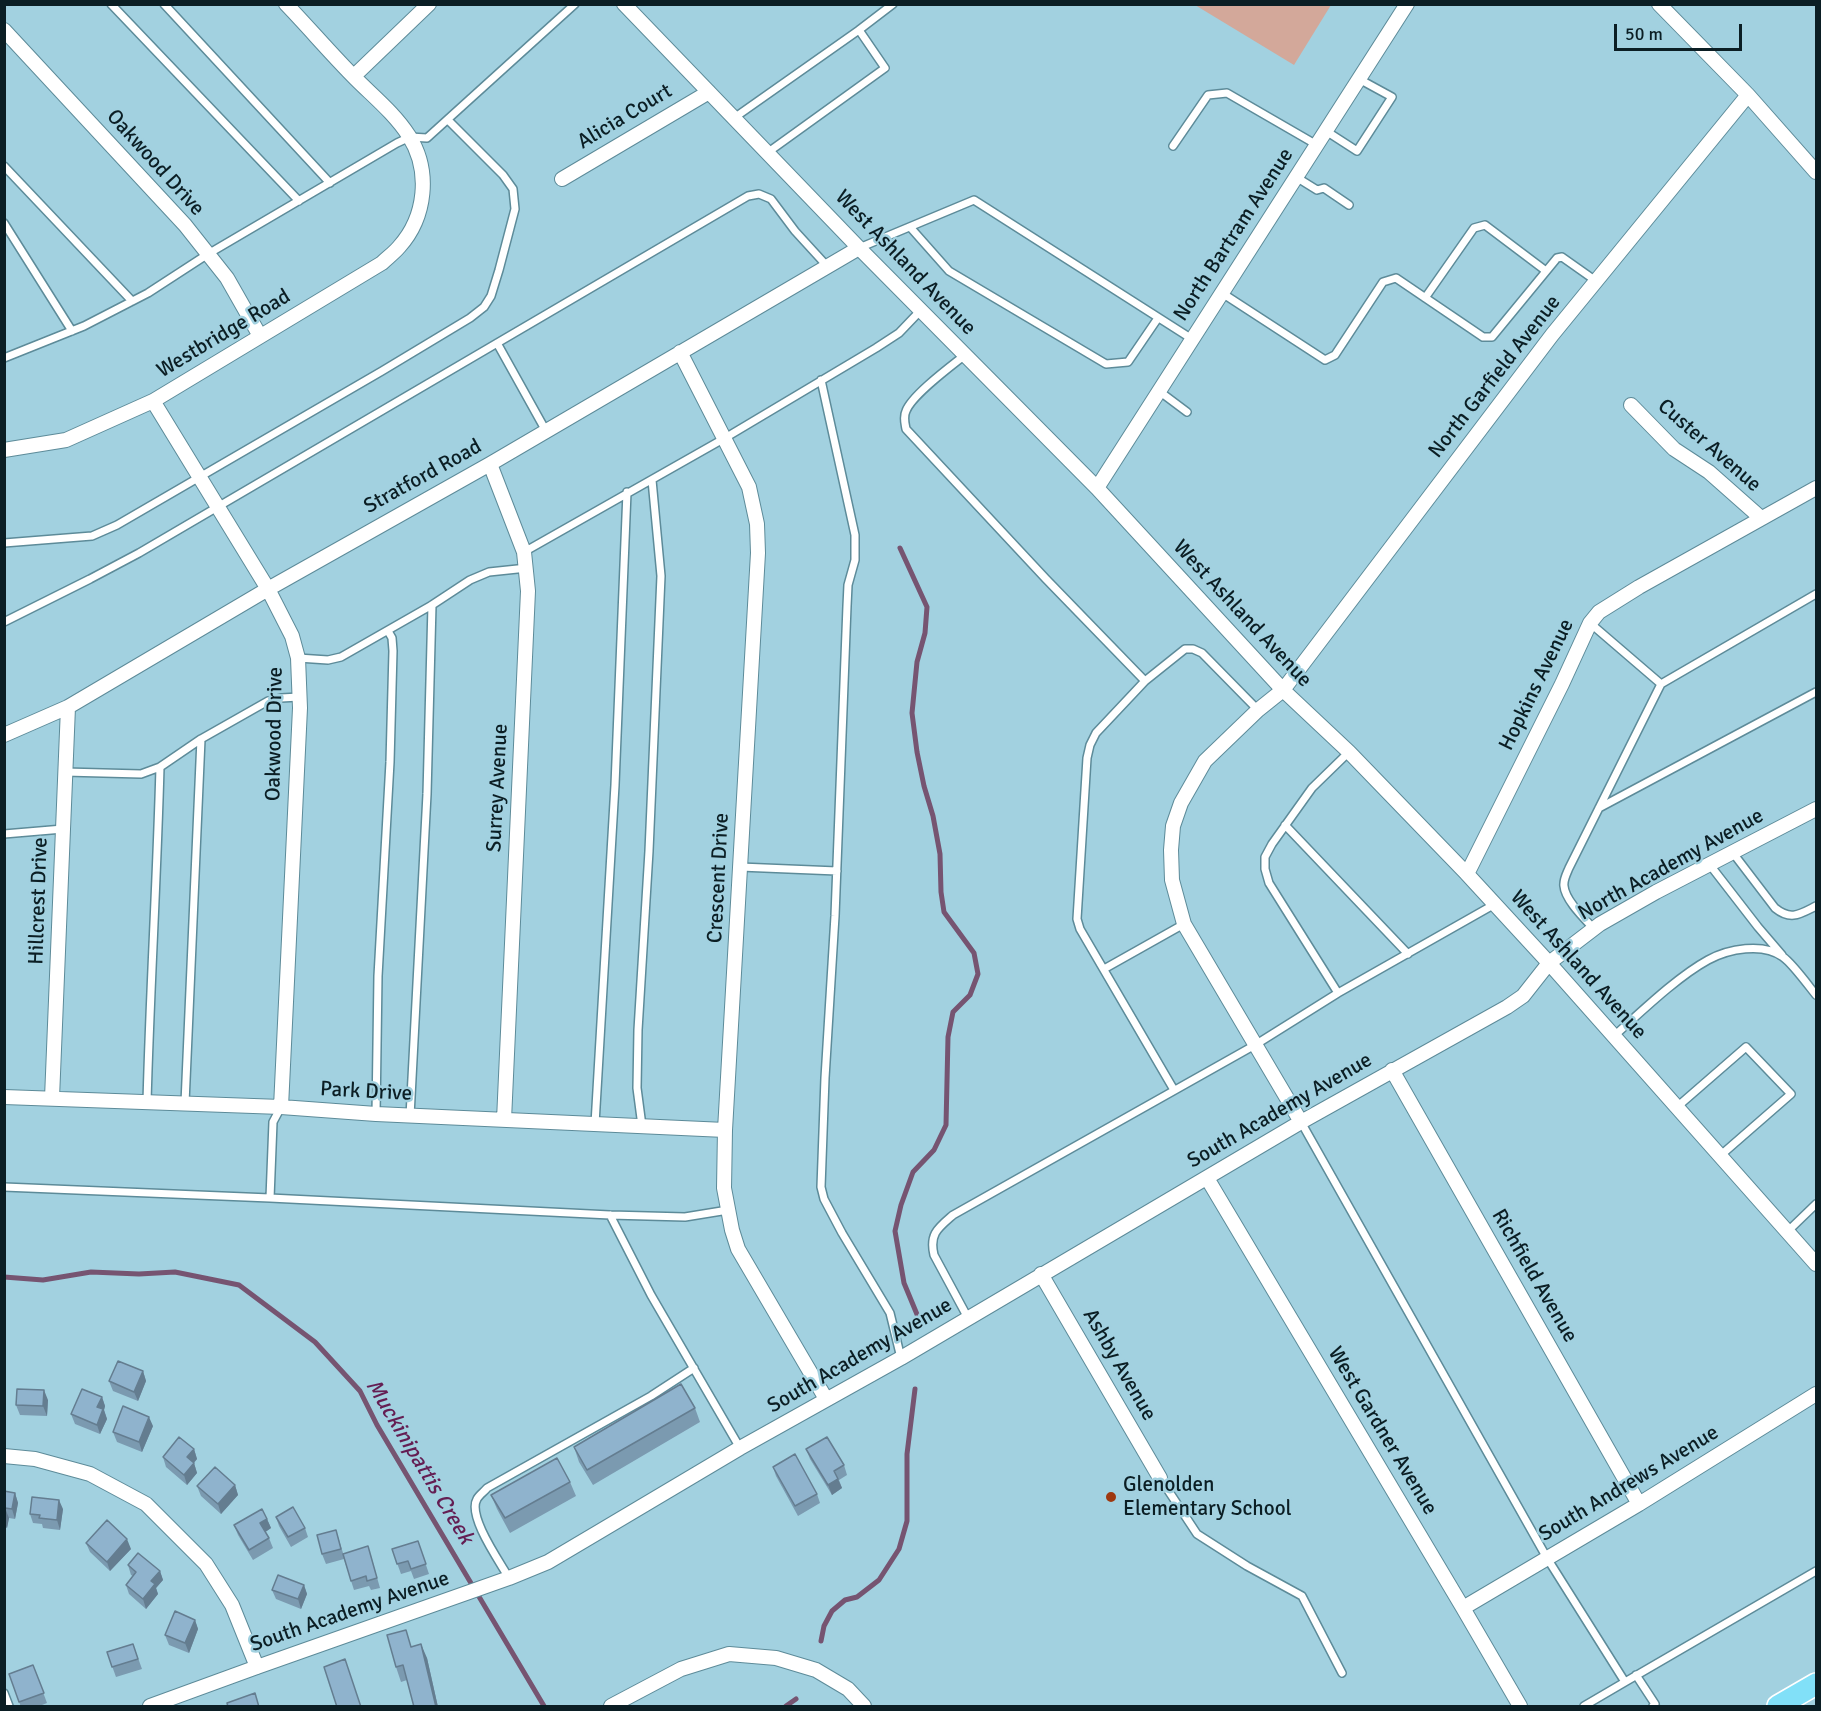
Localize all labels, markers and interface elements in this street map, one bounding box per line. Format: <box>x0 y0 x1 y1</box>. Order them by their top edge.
scale bar <box>1617 12 1744 50</box>
text: 50 m <box>1625 23 1663 45</box>
street label: Alicia Court <box>573 79 677 155</box>
street label: Oakwood Drive <box>101 105 209 221</box>
street label: North Bartram Avenue <box>1169 144 1299 326</box>
street label: West Ashland Avenue <box>829 185 981 341</box>
street label: Westbridge Road <box>153 284 295 384</box>
street label: North Garfield Avenue <box>1424 291 1566 463</box>
street label: Custer Avenue <box>1652 394 1766 498</box>
street label: Stratford Road <box>360 434 486 520</box>
street label: West Ashland Avenue <box>1167 535 1317 693</box>
street label: Hopkins Avenue <box>1494 615 1580 755</box>
street label: Oakwood Drive <box>261 667 289 801</box>
street label: Surrey Avenue <box>482 723 514 853</box>
street label: North Academy Avenue <box>1574 804 1768 926</box>
street label: Crescent Drive <box>703 812 735 944</box>
street label: Hillcrest Drive <box>24 837 54 965</box>
street label: West Ashland Avenue <box>1504 885 1652 1045</box>
street label: South Academy Avenue <box>1183 1048 1377 1174</box>
street label: Park Drive <box>319 1077 413 1107</box>
street label: Richfield Avenue <box>1486 1205 1582 1347</box>
street label: South Academy Avenue <box>763 1293 957 1419</box>
street label: Ashby Avenue <box>1077 1305 1161 1425</box>
street label: West Gardner Avenue <box>1322 1342 1442 1520</box>
water label: Muckinipattis Creek <box>359 1375 479 1549</box>
street label: South Andrews Avenue <box>1535 1420 1723 1548</box>
place label: Glenolden Elementary School <box>1123 1472 1292 1522</box>
marker: Glenolden Elementary School <box>1104 1490 1118 1504</box>
street label: South Academy Avenue <box>247 1566 453 1658</box>

